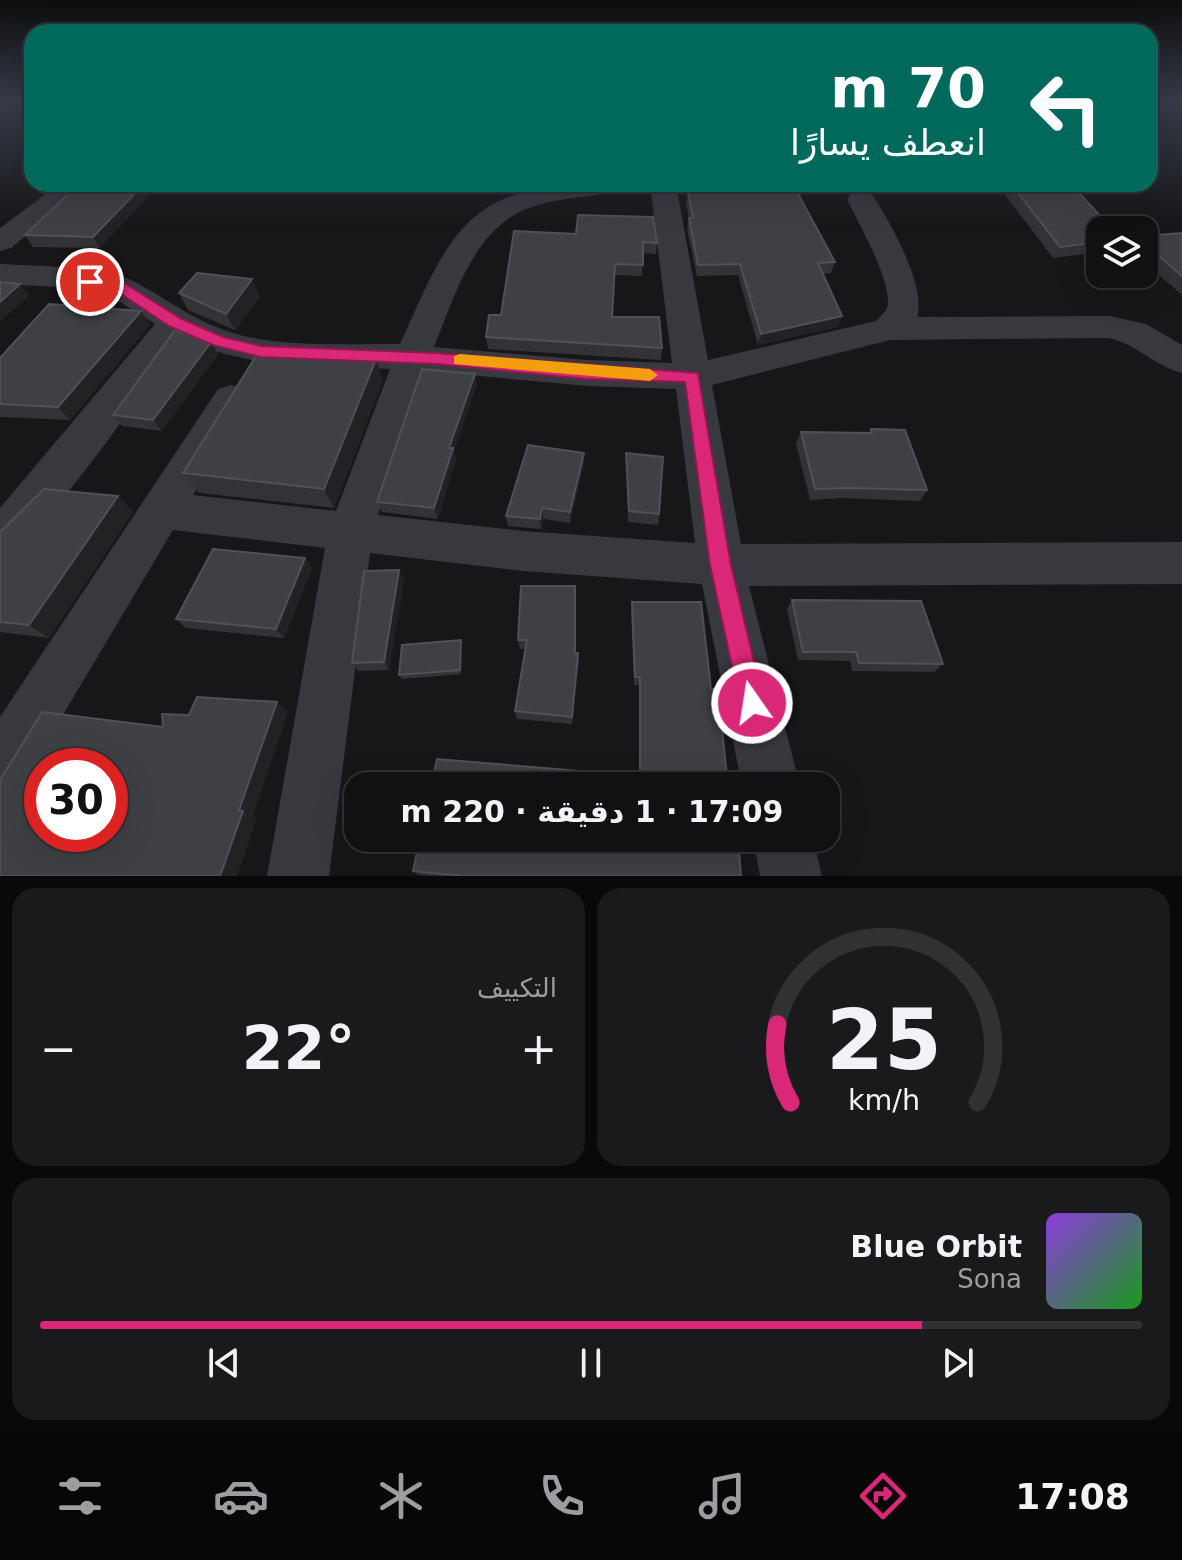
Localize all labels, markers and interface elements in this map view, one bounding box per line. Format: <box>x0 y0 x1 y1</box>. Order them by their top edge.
text: 70 m <box>830 55 986 120</box>
icon: left <box>1014 56 1118 160</box>
text: انعطف يسارًا <box>790 122 986 163</box>
map controls <box>1086 216 1158 288</box>
button: layers <box>1086 216 1158 288</box>
pin <box>56 248 124 316</box>
icon: arrive <box>68 260 112 304</box>
position arrow <box>710 661 794 745</box>
speed limit sign: 30 <box>24 748 128 852</box>
text: 17:09 · 1 دقيقة · 220 m <box>401 794 783 829</box>
text: التكييف <box>477 973 557 1003</box>
text: 25 <box>826 992 941 1089</box>
text: 22° <box>242 1013 355 1083</box>
text: − <box>40 1023 77 1074</box>
text: + <box>520 1023 557 1074</box>
text: km/h <box>847 1083 920 1117</box>
text: Blue Orbit <box>850 1229 1022 1264</box>
text: Sona <box>957 1264 1022 1294</box>
icon: previous <box>202 1341 246 1385</box>
icon: pause <box>569 1341 613 1385</box>
icon: next <box>936 1341 980 1385</box>
icon: filters <box>52 1468 108 1524</box>
icon: car <box>213 1468 269 1524</box>
icon: climate <box>373 1468 429 1524</box>
icon: phone <box>534 1468 590 1524</box>
icon: music <box>694 1468 750 1524</box>
icon: directions <box>855 1468 911 1524</box>
text: 17:08 <box>1015 1476 1130 1517</box>

